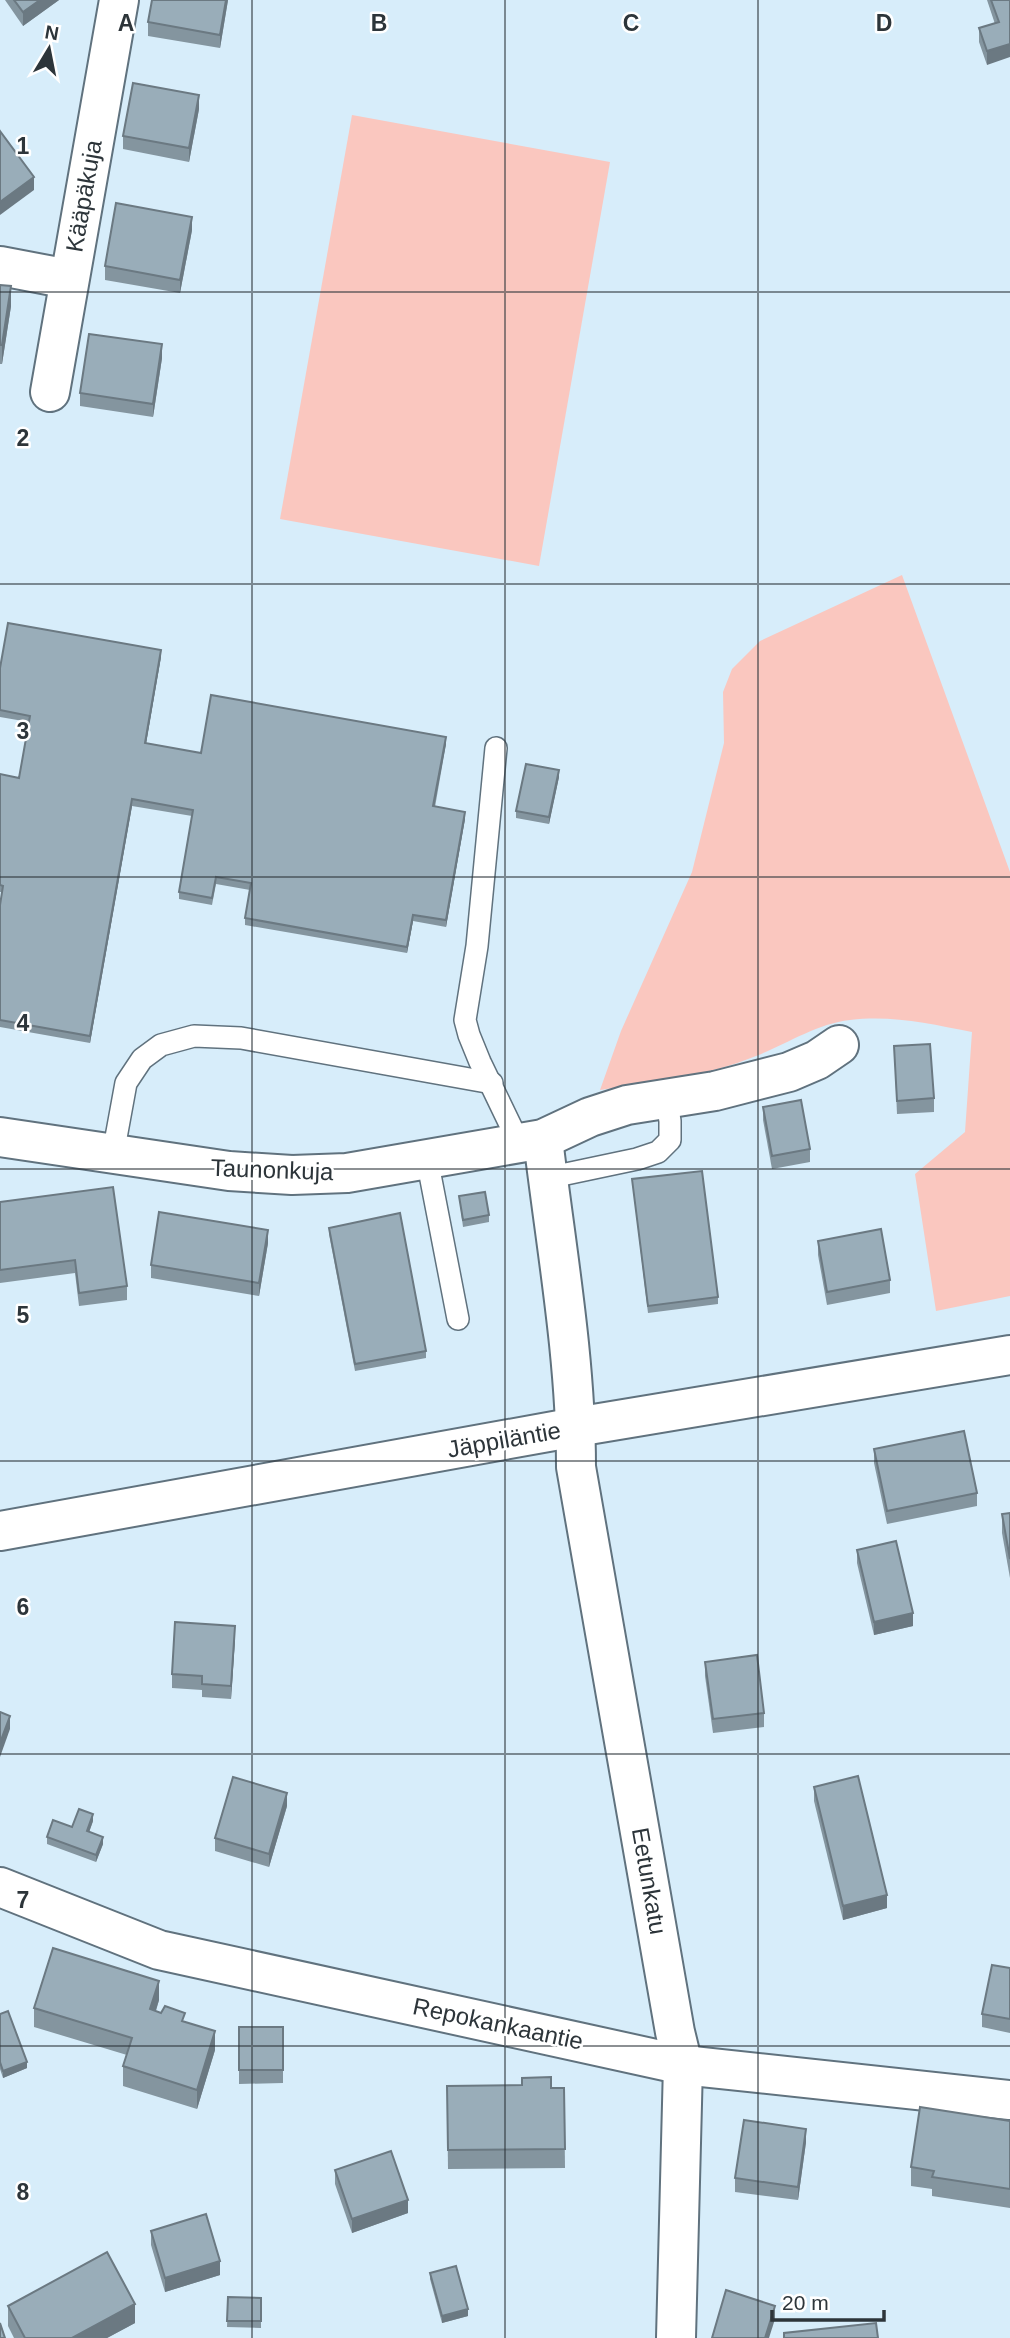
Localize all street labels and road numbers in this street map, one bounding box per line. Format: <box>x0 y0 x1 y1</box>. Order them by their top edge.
street label: Kääpäkuja <box>60 137 107 254</box>
street label: Taunonkuja <box>210 1154 334 1185</box>
street label: Jäppiläntie <box>445 1416 563 1463</box>
street label: Eetunkatu <box>627 1825 672 1936</box>
street label: Repokankaantie <box>410 1992 586 2055</box>

